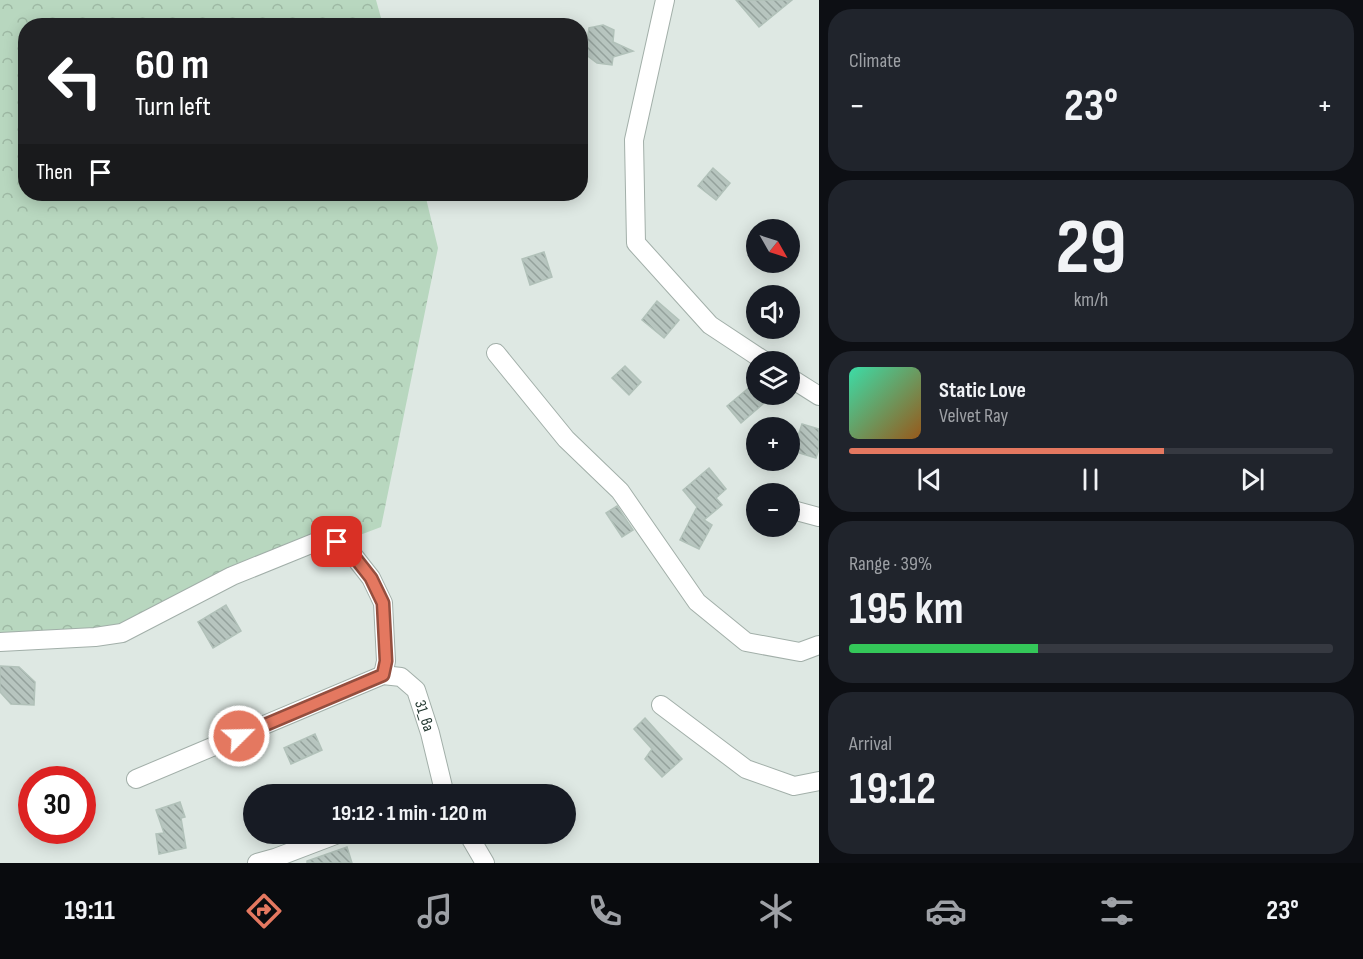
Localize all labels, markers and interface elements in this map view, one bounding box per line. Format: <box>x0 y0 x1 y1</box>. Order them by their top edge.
text: 60 m <box>135 40 209 91</box>
icon: left <box>36 42 114 120</box>
text: Climate <box>849 49 901 73</box>
text: 23° <box>1064 79 1118 134</box>
text: − <box>849 86 865 126</box>
text: + <box>1317 86 1333 126</box>
text: Turn left <box>135 91 211 123</box>
icon: arrive <box>84 156 117 189</box>
text: Then <box>36 159 72 186</box>
text: 29 <box>1055 202 1127 295</box>
north arrow <box>746 219 800 273</box>
map controls <box>746 219 800 537</box>
button: sound <box>746 285 800 339</box>
text: km/h <box>1074 288 1108 312</box>
button: layers <box>746 351 800 405</box>
text: Static Love <box>939 377 1026 404</box>
text: Velvet Ray <box>939 404 1008 428</box>
button: + <box>746 417 800 471</box>
icon: previous <box>913 463 946 496</box>
icon: pause <box>1074 463 1107 496</box>
icon: next <box>1236 463 1269 496</box>
button: − <box>746 483 800 537</box>
pin <box>311 516 362 567</box>
icon: arrive <box>320 525 353 558</box>
text: Range · 39% <box>849 552 932 576</box>
text: 195 km <box>849 582 964 637</box>
street label: 31_ва <box>410 698 438 734</box>
position arrow <box>207 704 271 768</box>
text: Arrival <box>849 732 892 756</box>
text: 19:12 <box>849 762 936 817</box>
speed limit sign: 30 <box>18 766 96 844</box>
text: 19:12 · 1 min · 120 m <box>332 800 487 827</box>
icon: directions <box>243 890 285 932</box>
icon: music <box>414 890 456 932</box>
icon: phone <box>584 890 626 932</box>
icon: climate <box>755 890 797 932</box>
icon: car <box>925 890 967 932</box>
icon: filters <box>1096 890 1138 932</box>
text: 19:11 <box>64 895 115 927</box>
text: 23° <box>1266 895 1299 927</box>

